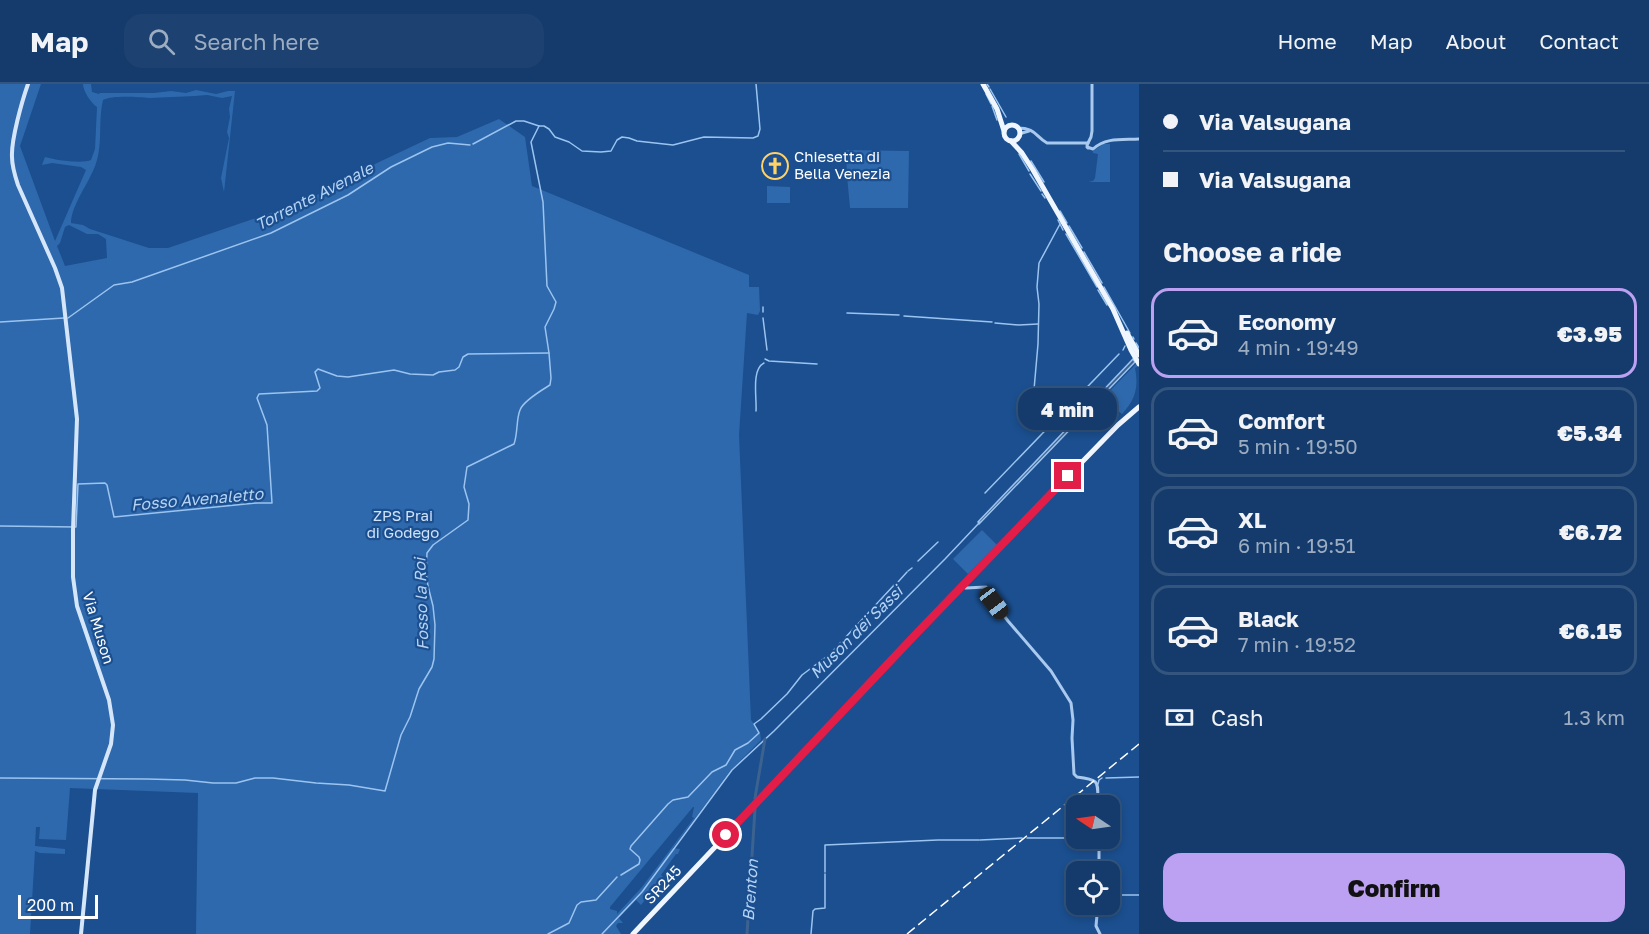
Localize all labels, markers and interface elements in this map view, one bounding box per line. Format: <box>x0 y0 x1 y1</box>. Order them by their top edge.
search box <box>124 14 544 68</box>
text: Map <box>30 25 88 58</box>
icon: search <box>145 25 178 58</box>
text: Search here <box>193 28 319 55</box>
text: Home <box>1277 28 1337 54</box>
text: Map <box>1370 28 1413 54</box>
text: About <box>1446 28 1506 54</box>
text: Contact <box>1539 28 1619 54</box>
text: Via Valsugana <box>1199 108 1351 135</box>
place label: Chiesetta di Bella Venezia <box>794 147 891 182</box>
church icon: Chiesetta di Bella Venezia <box>760 151 790 181</box>
water label: Torrente Avenale <box>252 157 378 234</box>
text: Via Valsugana <box>1199 166 1351 193</box>
text: Choose a ride <box>1163 236 1342 268</box>
icon: car <box>1166 306 1220 360</box>
text: Economy <box>1238 308 1336 335</box>
text: €3.95 <box>1557 320 1622 347</box>
text: 4 min · 19:49 <box>1238 335 1359 359</box>
callout: 4 min <box>1018 389 1118 431</box>
text: 4 min <box>1041 397 1094 421</box>
icon: car <box>1166 405 1220 459</box>
text: Comfort <box>1238 407 1325 434</box>
text: €5.34 <box>1557 419 1622 446</box>
text: 5 min · 19:50 <box>1238 434 1358 458</box>
route end <box>1054 462 1081 489</box>
water label: Fosso Avenaletto <box>130 483 265 515</box>
icon: car <box>1166 504 1220 558</box>
park label: ZPS Prai di Godego <box>367 506 439 541</box>
text: XL <box>1238 506 1266 533</box>
text: €6.72 <box>1559 518 1622 545</box>
text: 6 min · 19:51 <box>1238 533 1356 557</box>
water label: Fosso la Roi <box>409 556 433 650</box>
water label: Muson dei Sassi <box>805 580 908 683</box>
car <box>976 583 1012 623</box>
street label: Via Muson <box>79 589 118 666</box>
icon: car <box>1166 603 1220 657</box>
text: Black <box>1238 605 1299 632</box>
text: €6.15 <box>1559 617 1622 644</box>
text: 7 min · 19:52 <box>1238 632 1356 656</box>
icon: cash <box>1163 701 1196 734</box>
text: Cash <box>1211 704 1264 731</box>
text: 1.3 km <box>1564 705 1625 729</box>
north arrow <box>1066 795 1120 849</box>
map controls <box>1066 795 1120 915</box>
route start <box>712 821 739 848</box>
button: Confirm <box>1163 853 1625 922</box>
water label: Brenton <box>738 857 762 921</box>
street label: SR245 <box>640 861 685 907</box>
button: locate <box>1066 861 1120 915</box>
scale bar <box>18 892 98 920</box>
text: 200 m <box>27 895 74 915</box>

